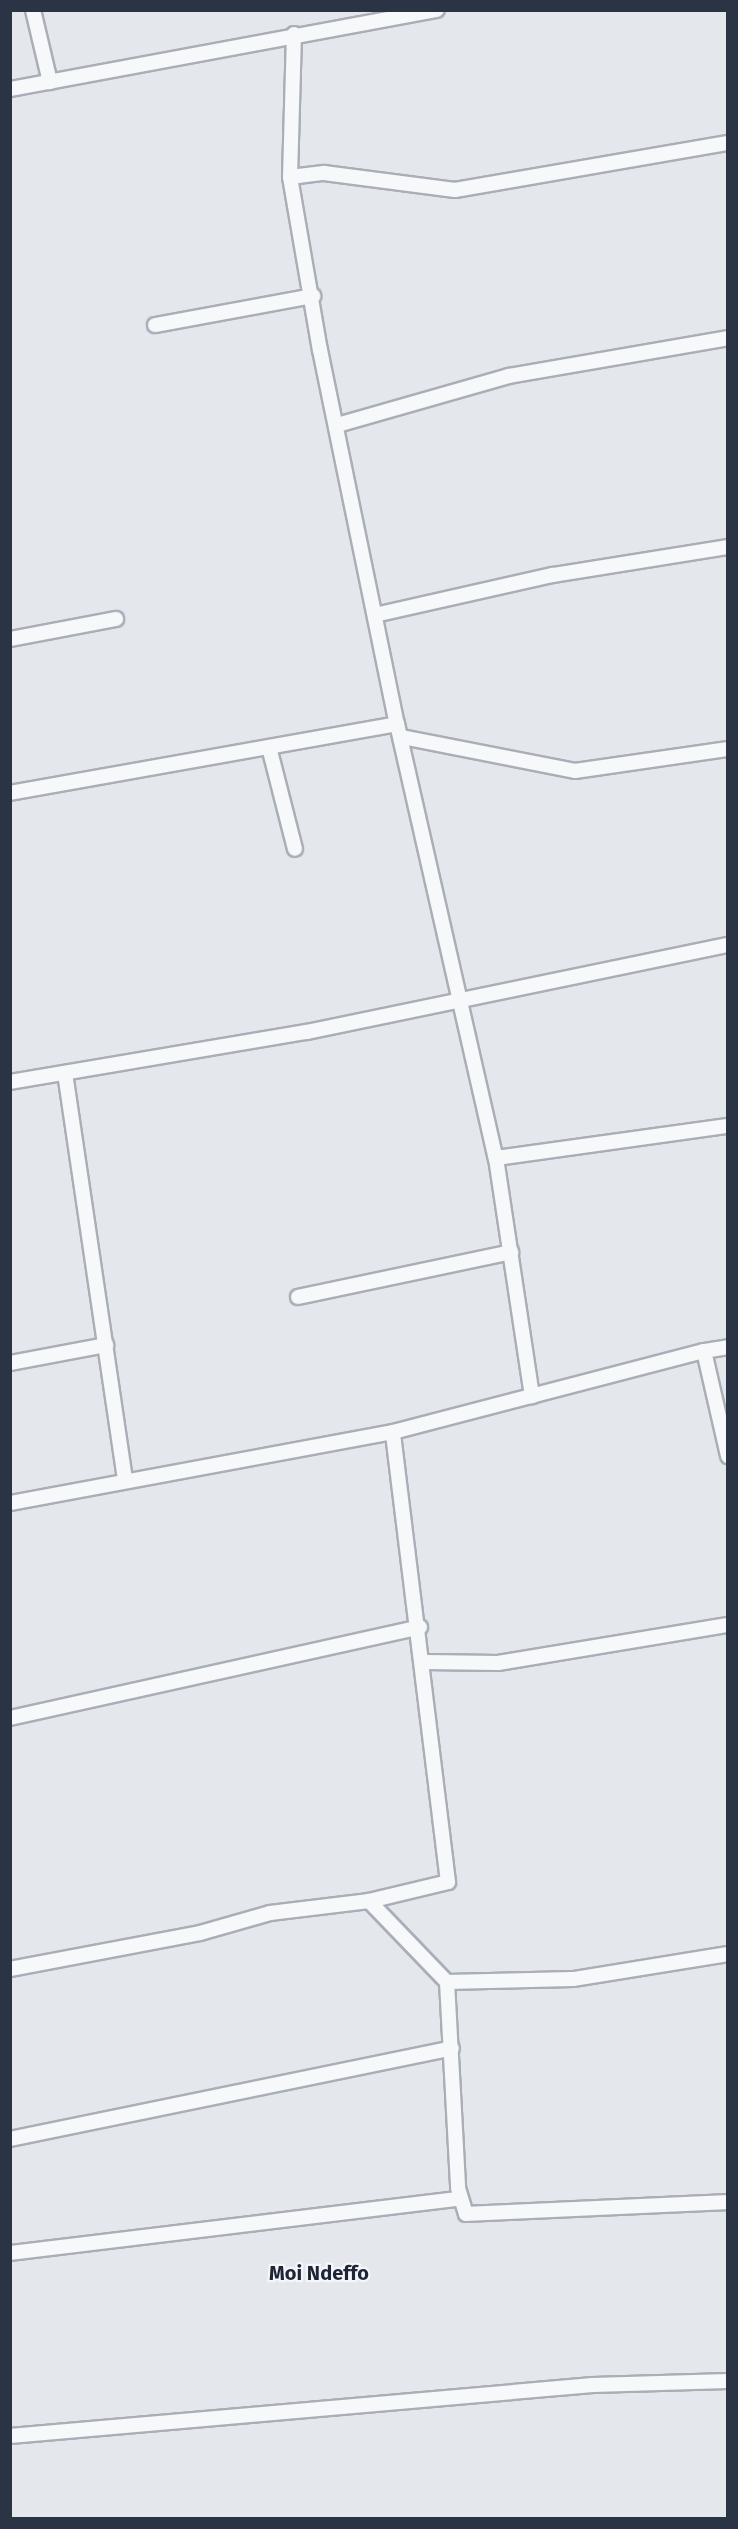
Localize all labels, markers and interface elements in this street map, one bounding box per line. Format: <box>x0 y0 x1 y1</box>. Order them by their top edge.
district label: Moi Ndeffo <box>269 2261 369 2285</box>

